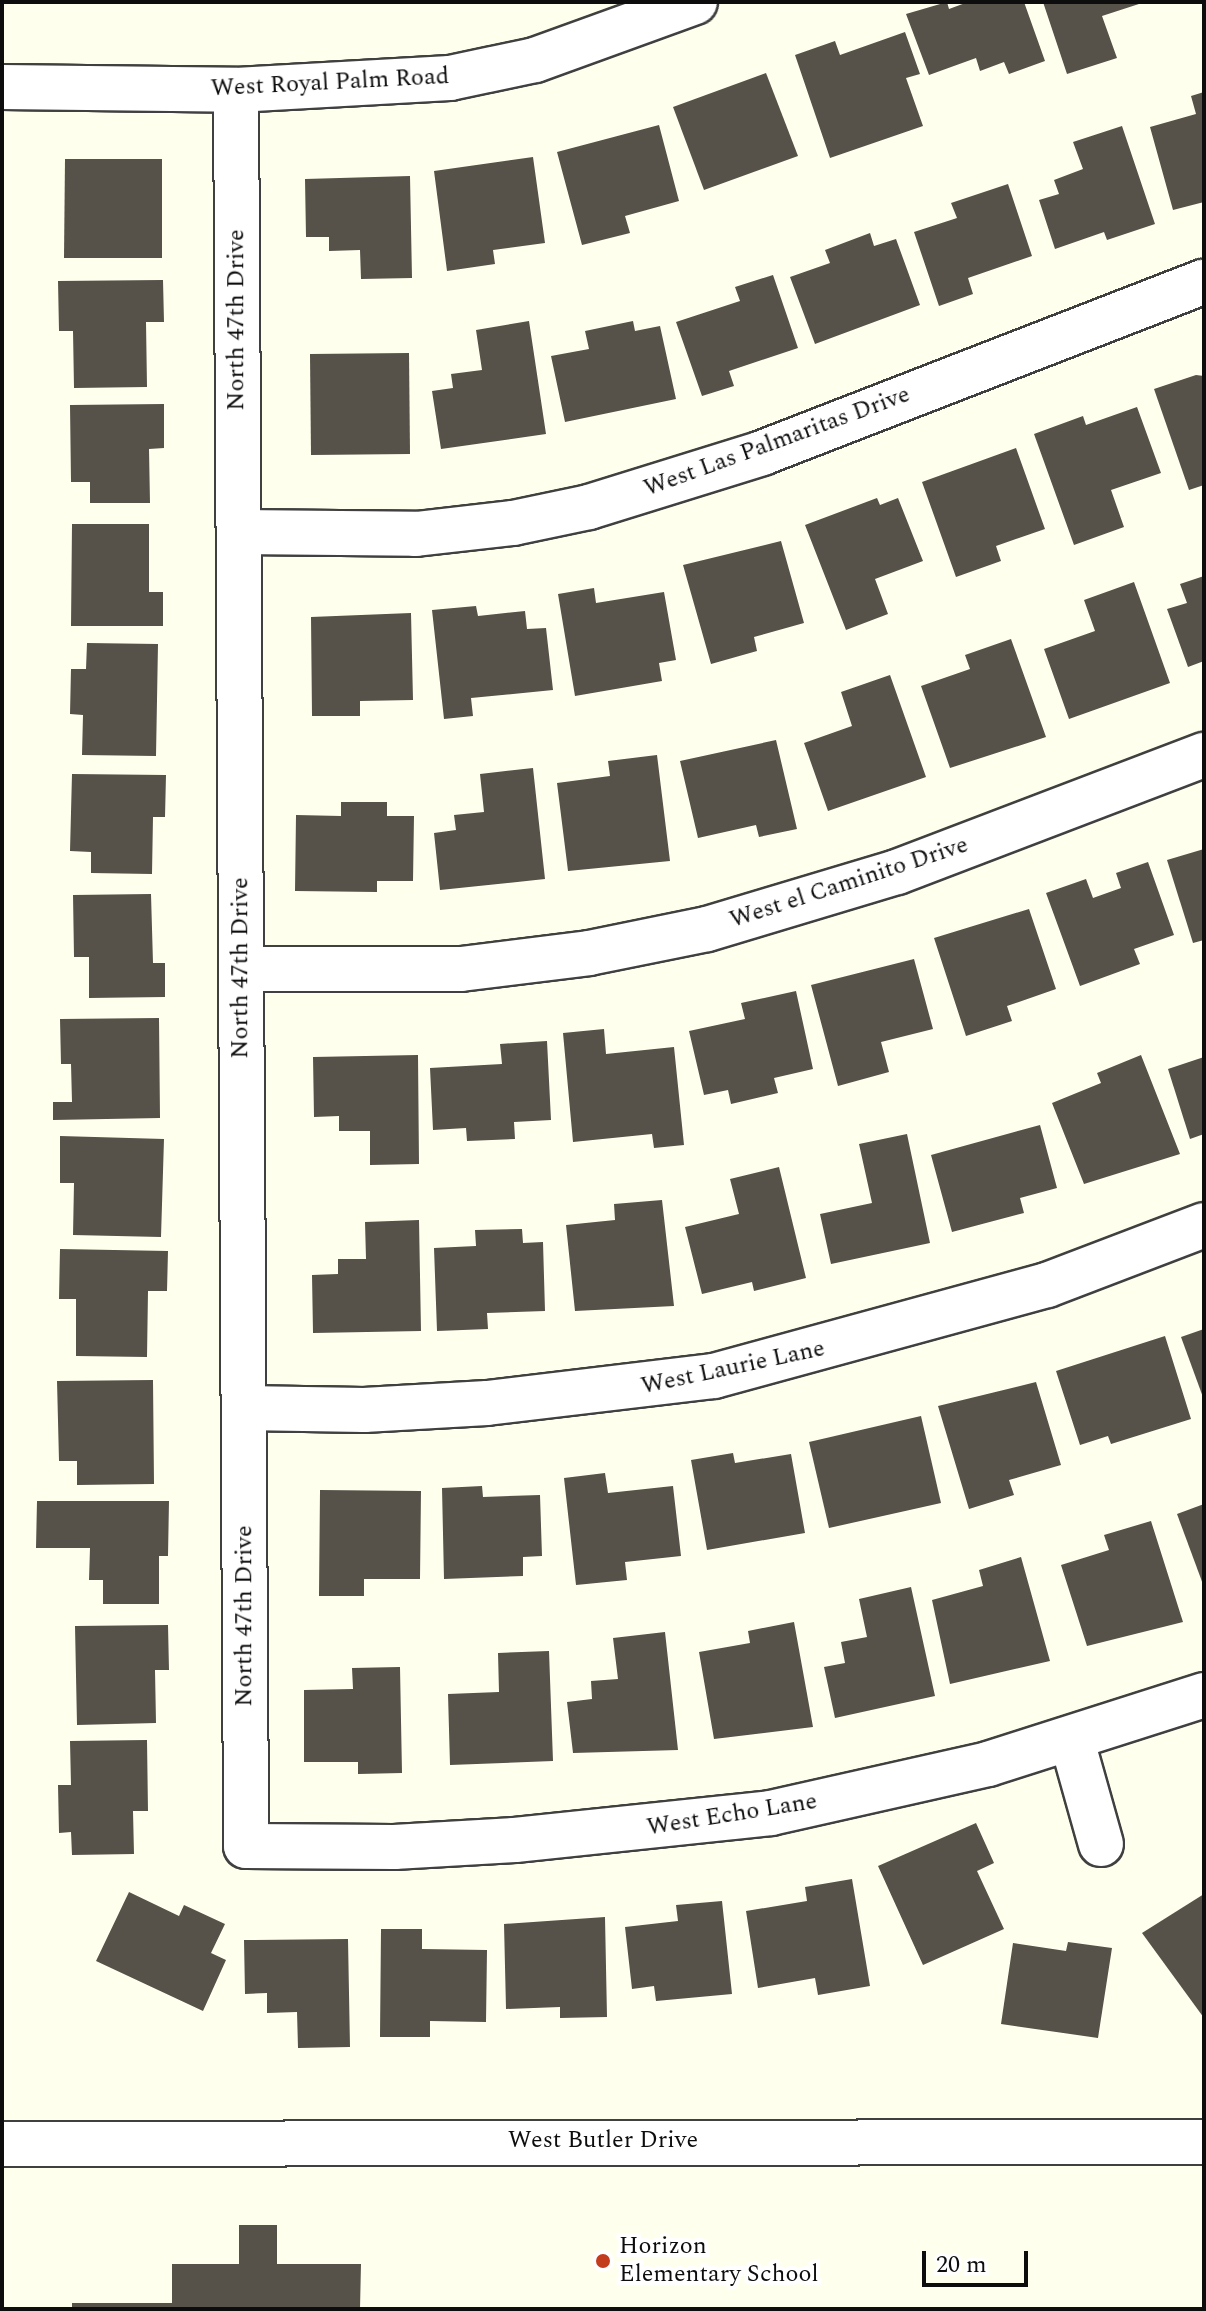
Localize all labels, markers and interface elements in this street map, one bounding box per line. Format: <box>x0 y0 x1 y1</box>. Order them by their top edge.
street label: West Royal Palm Road <box>210 62 450 104</box>
street label: North 47th Drive <box>223 229 251 411</box>
street label: West Las Palmaritas Drive <box>640 380 914 504</box>
street label: West el Caminito Drive <box>726 831 972 935</box>
street label: North 47th Drive <box>227 877 255 1059</box>
street label: West Laurie Lane <box>639 1334 827 1402</box>
street label: North 47th Drive <box>231 1525 259 1707</box>
street label: West Echo Lane <box>645 1787 819 1843</box>
street label: West Butler Drive <box>508 2127 698 2155</box>
place label: Horizon Elementary School <box>619 2233 819 2289</box>
scale bar <box>926 2235 1032 2285</box>
text: 20 m <box>936 2247 987 2283</box>
marker: Horizon Elementary School <box>594 2252 612 2270</box>

